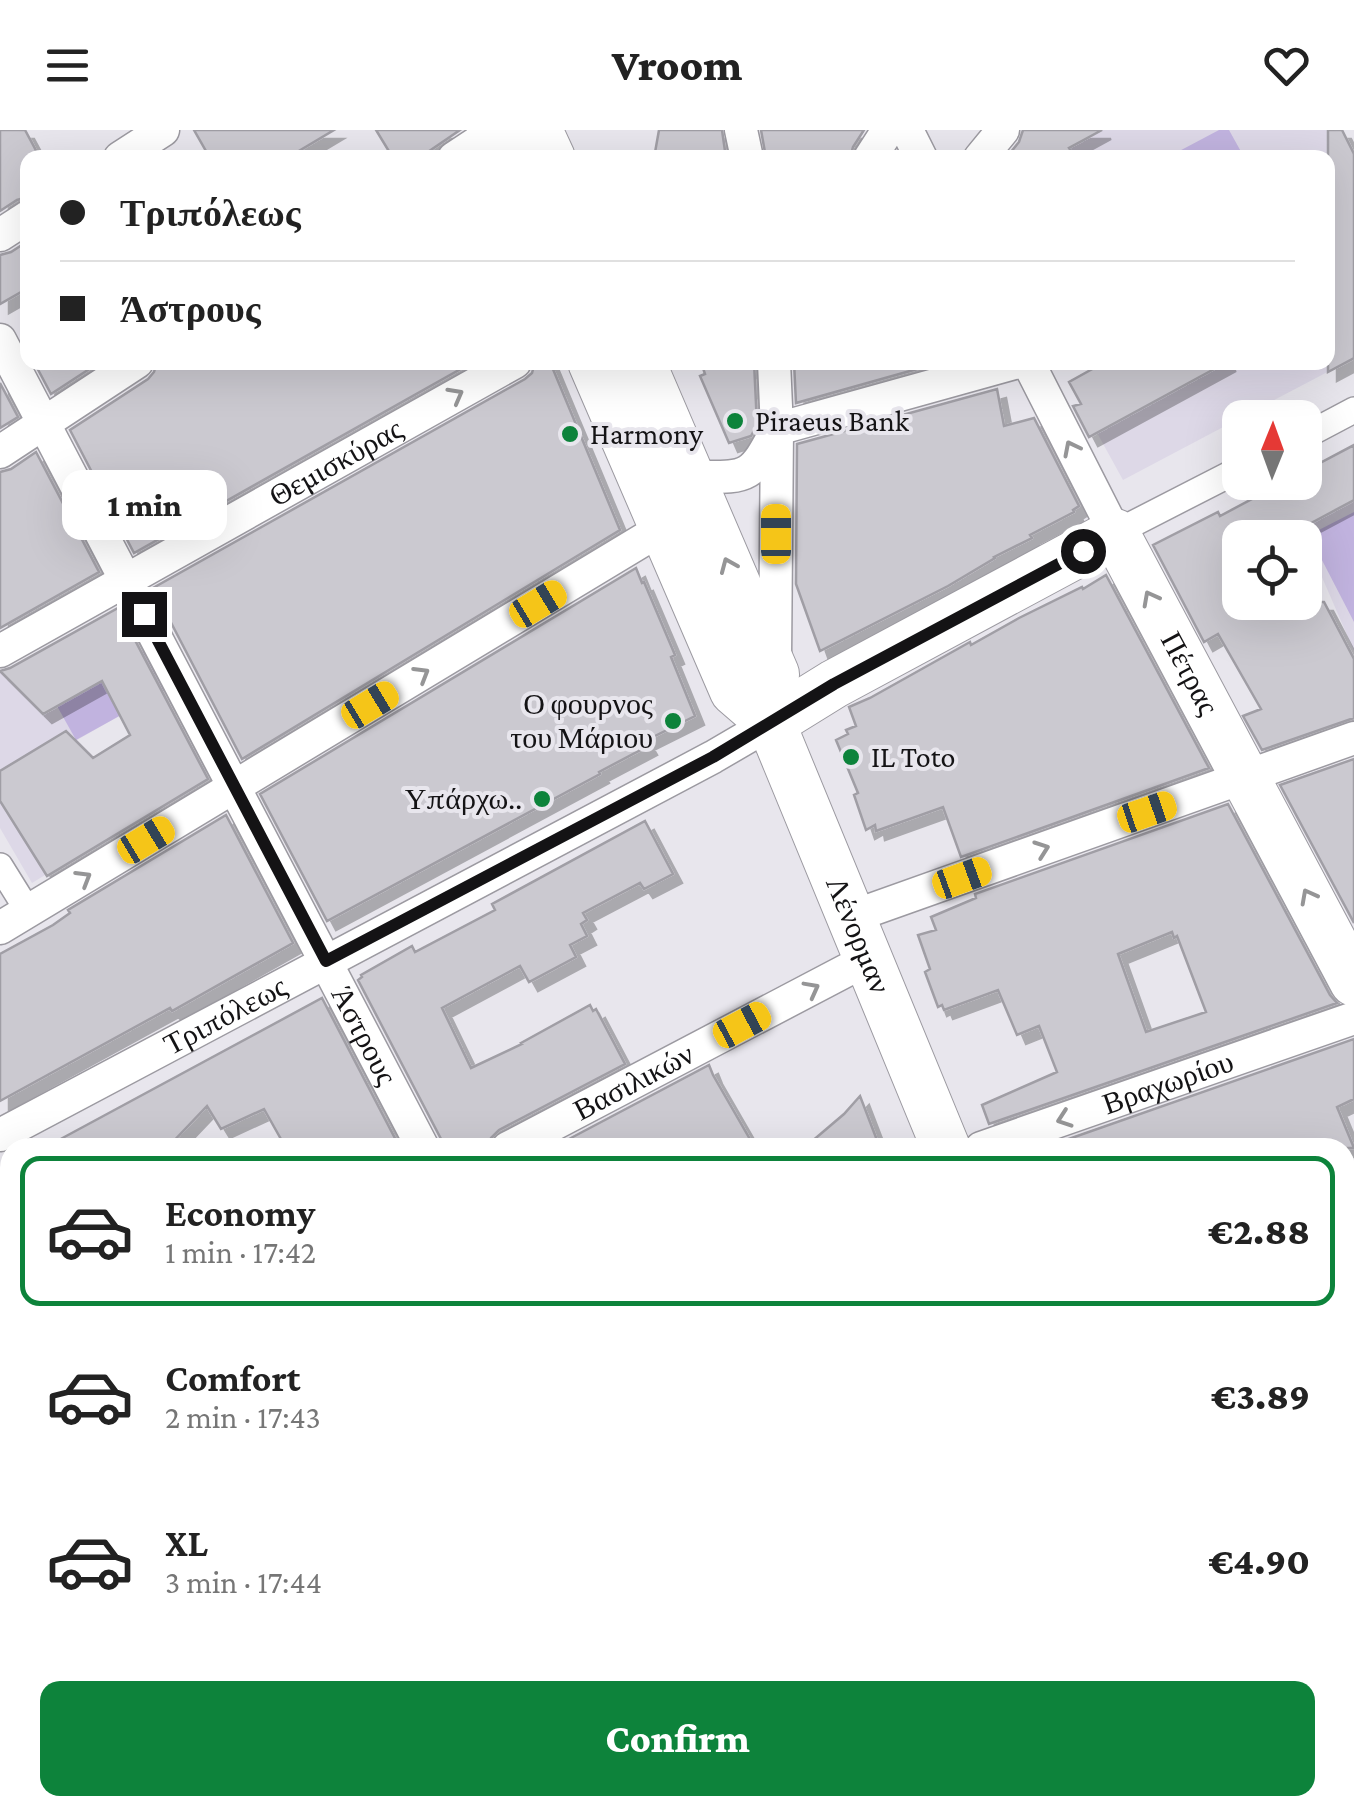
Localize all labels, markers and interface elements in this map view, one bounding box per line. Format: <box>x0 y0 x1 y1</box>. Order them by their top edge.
icon: menu <box>40 38 95 93</box>
icon: heart <box>1259 38 1314 93</box>
text: Vroom <box>612 40 742 90</box>
text: Τριπόλεως <box>120 192 301 234</box>
text: Άστρους <box>120 288 261 330</box>
one-way arrow <box>445 388 463 408</box>
north arrow <box>1222 400 1322 500</box>
map controls <box>1222 400 1322 620</box>
place label: Piraeus Bank <box>755 404 910 437</box>
marker: Piraeus Bank <box>724 410 746 432</box>
street label: Θεμισκύρας <box>263 412 408 513</box>
place label: Harmony <box>590 417 703 451</box>
marker: Harmony <box>559 423 581 445</box>
one-way arrow <box>1063 440 1083 458</box>
callout: 1 min <box>62 469 226 539</box>
text: 1 min <box>107 487 182 523</box>
car <box>761 504 791 564</box>
button: locate <box>1222 520 1322 620</box>
route start <box>1061 529 1106 574</box>
one-way arrow <box>720 557 740 574</box>
car <box>505 576 571 632</box>
one-way arrow <box>1143 591 1162 609</box>
route end <box>122 592 167 637</box>
street label: Πέτρας <box>1155 626 1226 720</box>
one-way arrow <box>411 667 429 686</box>
car <box>337 677 403 733</box>
place label: Ο φουρνος του Μάριου <box>510 687 653 754</box>
marker: Ο φουρνος του Μάριου <box>662 710 684 732</box>
place label: IL Toto <box>871 740 955 773</box>
marker: IL Toto <box>840 746 862 768</box>
place label: Υπάρχω.. <box>405 782 522 815</box>
marker: Υπάρχω.. <box>531 788 553 810</box>
car <box>1114 788 1180 836</box>
car <box>113 812 179 868</box>
one-way arrow <box>1032 840 1049 861</box>
car <box>929 854 995 902</box>
one-way arrow <box>73 871 91 890</box>
street label: Λένορμαν <box>820 872 897 998</box>
one-way arrow <box>1301 889 1320 907</box>
street label: Τριπόλεως <box>158 969 292 1061</box>
street label: Άστρους <box>325 980 404 1090</box>
one-way arrow <box>801 982 819 1001</box>
car <box>708 998 776 1052</box>
street label: Βασιλικών <box>568 1037 699 1126</box>
street label: Βραχωρίου <box>1098 1044 1237 1120</box>
one-way arrow <box>1056 1107 1073 1127</box>
icon: car <box>45 1186 135 1276</box>
text: Economy <box>165 1192 315 1234</box>
text: €2.88 <box>1208 1210 1310 1252</box>
text: 1 min · 17:42 <box>165 1234 316 1270</box>
icon: car <box>45 1351 135 1441</box>
text: Comfort <box>165 1357 301 1399</box>
text: €3.89 <box>1211 1375 1310 1417</box>
text: 2 min · 17:43 <box>165 1399 321 1435</box>
icon: car <box>45 1516 135 1606</box>
text: XL <box>165 1522 208 1564</box>
text: €4.90 <box>1208 1540 1310 1582</box>
text: 3 min · 17:44 <box>165 1564 322 1600</box>
button: Confirm <box>40 1681 1315 1796</box>

